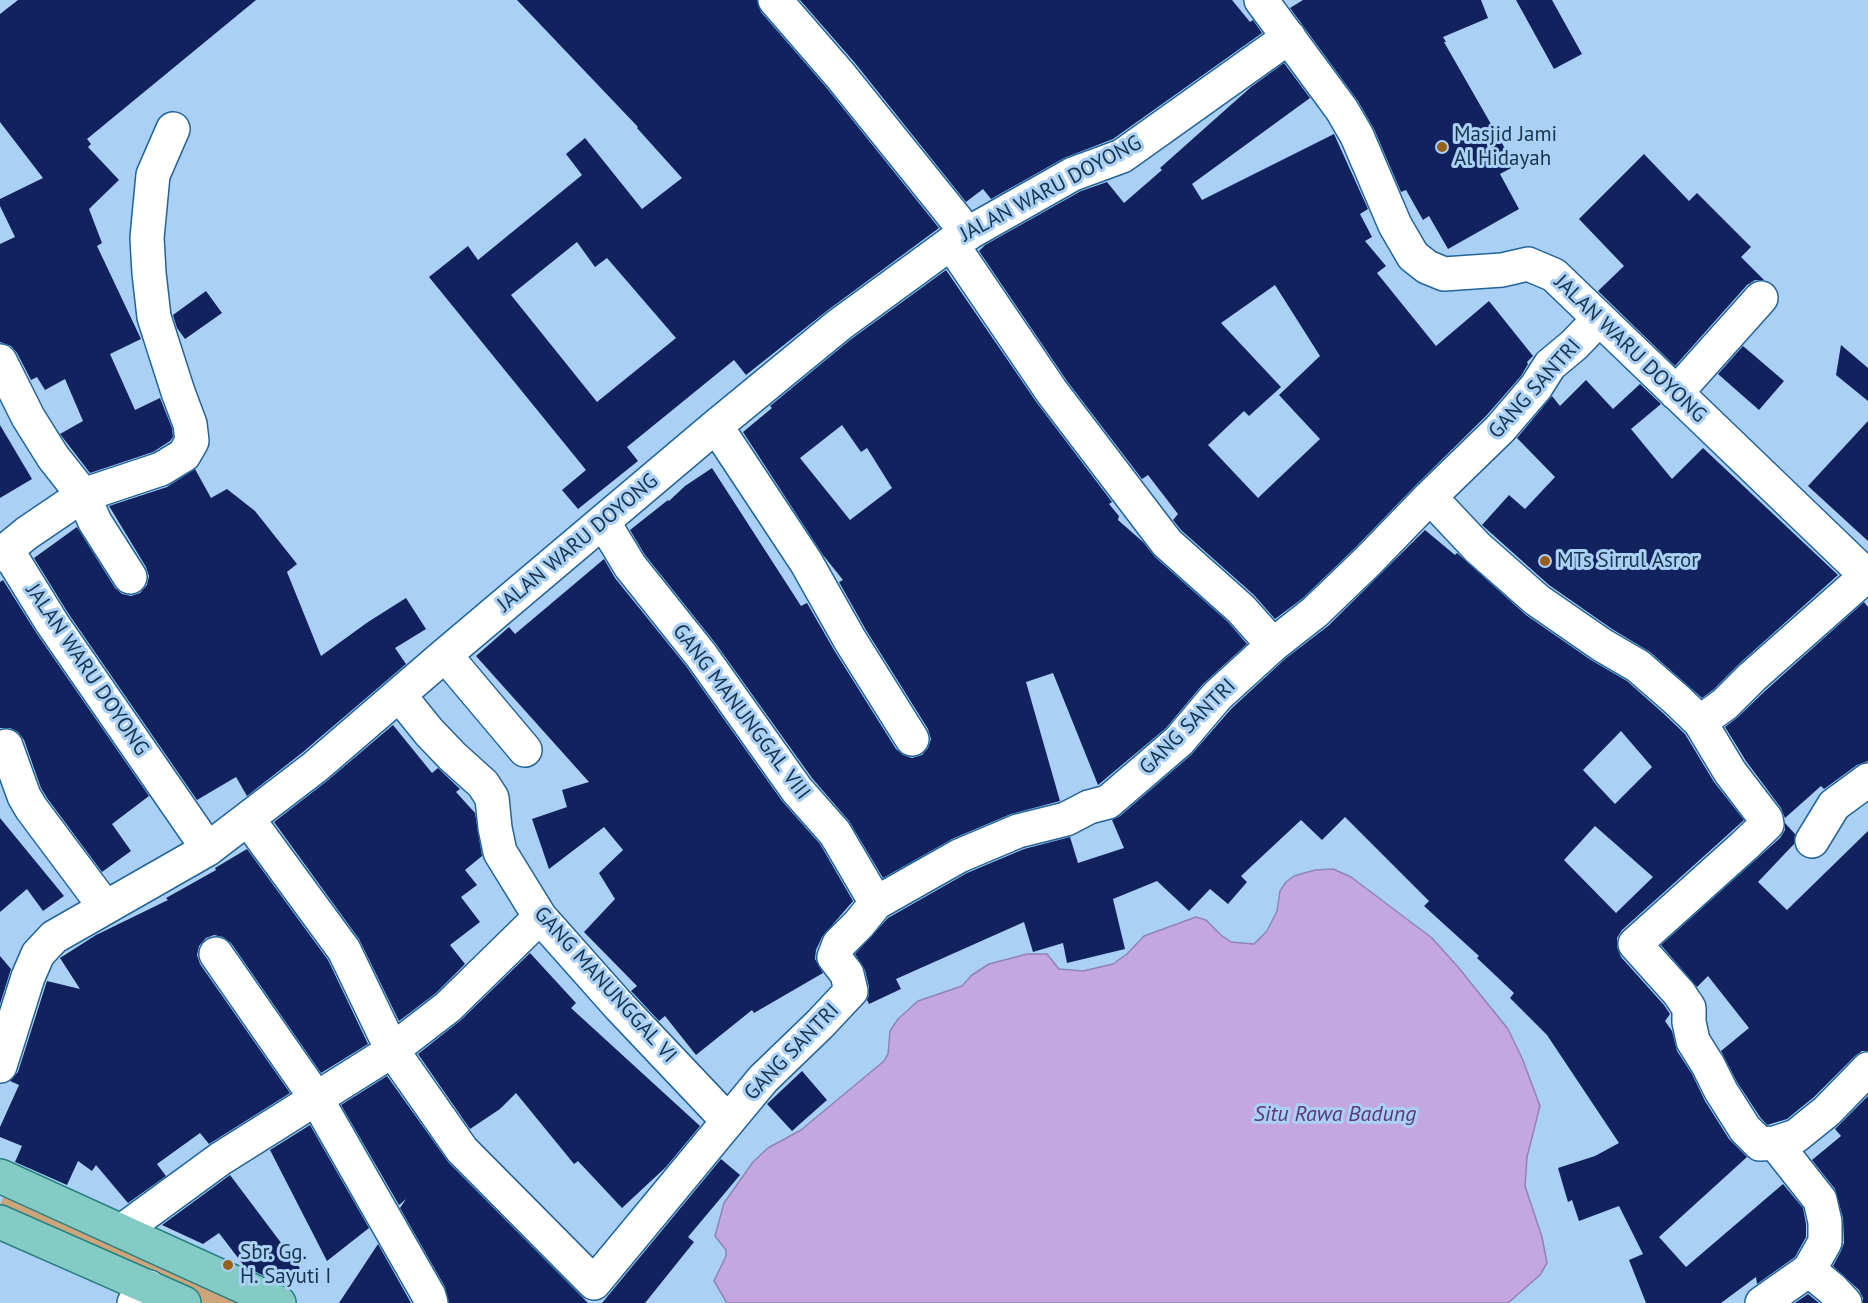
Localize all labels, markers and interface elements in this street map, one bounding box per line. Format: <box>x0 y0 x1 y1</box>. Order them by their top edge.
place label: Masjid Jami Al Hidayah <box>1454 122 1557 172</box>
street label: JALAN WARU DOYONG <box>956 131 1146 247</box>
marker: Masjid Jami Al Hidayah <box>1435 140 1449 154</box>
street label: JALAN WARU DOYONG <box>1549 270 1711 428</box>
street label: GANG SANTRI <box>1484 334 1586 444</box>
street label: JALAN WARU DOYONG <box>493 469 663 617</box>
place label: MTs Sirrul Asror <box>1557 548 1698 574</box>
marker: MTs Sirrul Asror <box>1538 554 1552 568</box>
street label: JALAN WARU DOYONG <box>20 579 154 761</box>
street label: GANG MANUNGGAL VIII <box>667 619 815 805</box>
street label: GANG SANTRI <box>1135 674 1241 780</box>
street label: GANG MANUNGGAL VI <box>528 902 682 1068</box>
street label: GANG SANTRI <box>739 998 845 1106</box>
water label: Situ Rawa Badung <box>1254 1102 1416 1128</box>
place label: Sbr. Gg. H. Sayuti I <box>240 1240 331 1290</box>
marker: Sbr. Gg. H. Sayuti I <box>221 1258 235 1272</box>

